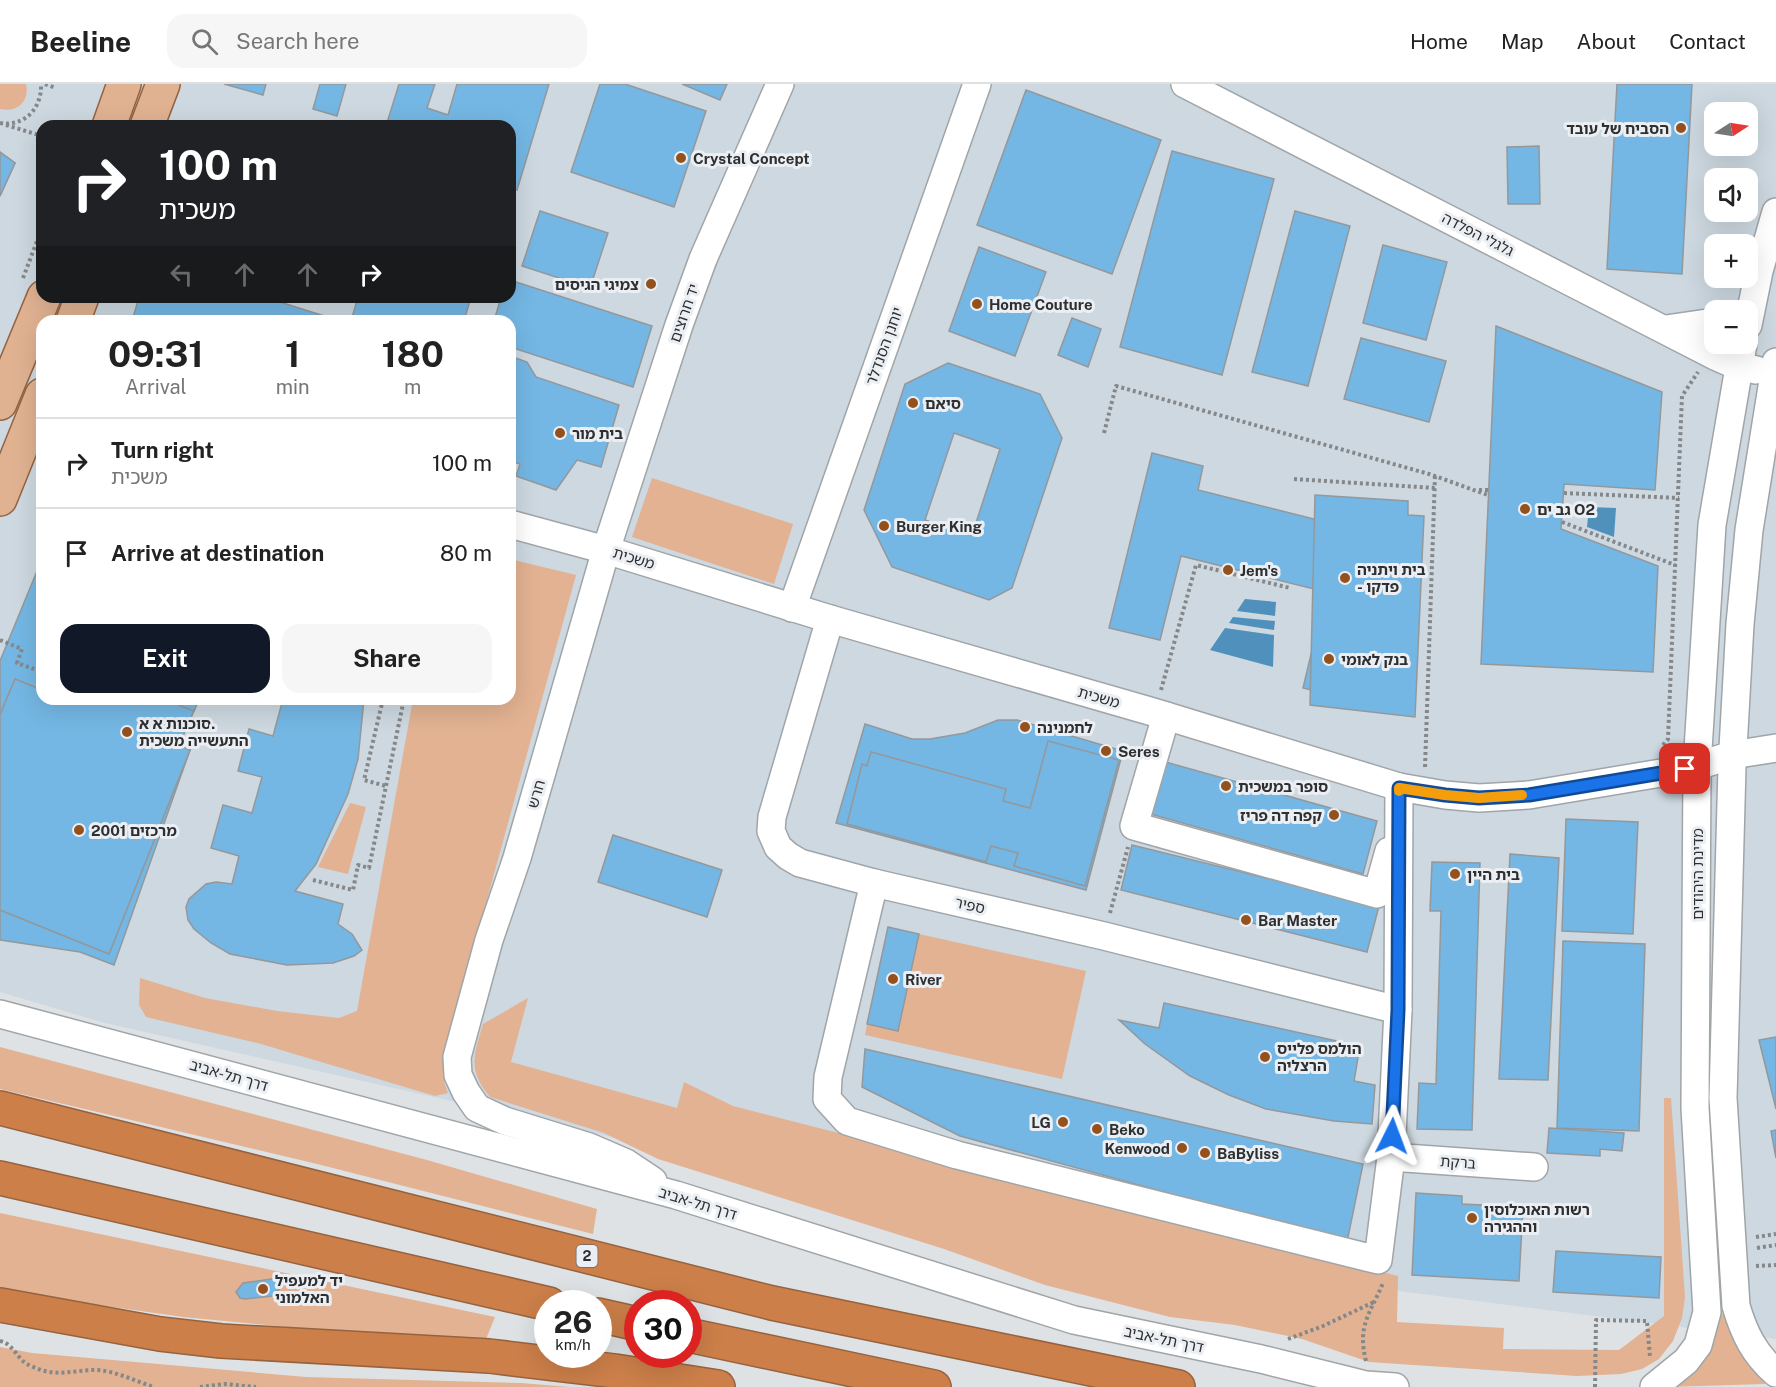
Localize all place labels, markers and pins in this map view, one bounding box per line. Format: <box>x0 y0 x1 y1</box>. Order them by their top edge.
place label: הסביח של עובד <box>1566 120 1669 137</box>
marker: הסביח של עובד <box>1674 121 1688 135</box>
place label: Crystal Concept <box>693 150 810 167</box>
marker: Crystal Concept <box>674 151 688 165</box>
place label: צמיגי הגיסים <box>555 276 639 293</box>
marker: צמיגי הגיסים <box>644 277 658 291</box>
place label: Home Couture <box>989 296 1093 313</box>
marker: Home Couture <box>970 297 984 311</box>
place label: סיאם <box>925 395 961 412</box>
marker: סיאם <box>906 396 920 410</box>
place label: בית מור <box>572 425 623 442</box>
marker: בית מור <box>553 426 567 440</box>
place label: גב ים O2 <box>1537 501 1595 518</box>
marker: גב ים O2 <box>1518 502 1532 516</box>
place label: Burger King <box>896 518 982 535</box>
marker: Burger King <box>877 519 891 533</box>
place label: בית ויתניה - פדקו <box>1357 561 1426 595</box>
place label: Jem's <box>1240 562 1278 579</box>
marker: Jem's <box>1221 563 1235 577</box>
marker: בית ויתניה - פדקו <box>1338 571 1352 585</box>
place label: בנק לאומי <box>1341 651 1408 668</box>
marker: בנק לאומי <box>1322 652 1336 666</box>
place label: סוכנות א א. התעשייה משכית <box>139 715 249 749</box>
place label: לחמנינה <box>1037 719 1093 736</box>
marker: לחמנינה <box>1018 720 1032 734</box>
marker: סוכנות א א. התעשייה משכית <box>120 725 134 739</box>
place label: Seres <box>1118 743 1160 760</box>
pin <box>1659 743 1710 794</box>
marker: Seres <box>1099 744 1113 758</box>
place label: סופר במשכית <box>1238 778 1328 795</box>
marker: סופר במשכית <box>1219 779 1233 793</box>
place label: קפה דה פריז <box>1240 807 1322 824</box>
marker: קפה דה פריז <box>1327 808 1341 822</box>
place label: מרכזים 2001 <box>91 822 177 839</box>
marker: מרכזים 2001 <box>72 823 86 837</box>
place label: בית היין <box>1467 866 1520 883</box>
marker: בית היין <box>1448 867 1462 881</box>
place label: Bar Master <box>1258 912 1337 929</box>
marker: Bar Master <box>1239 913 1253 927</box>
place label: River <box>905 971 942 988</box>
marker: River <box>886 972 900 986</box>
place label: הולמס פלייס הרצליה <box>1277 1040 1362 1074</box>
marker: הולמס פלייס הרצליה <box>1258 1050 1272 1064</box>
place label: LG <box>1031 1114 1051 1131</box>
marker: LG <box>1056 1115 1070 1129</box>
place label: Beko <box>1109 1121 1145 1138</box>
marker: Beko <box>1090 1122 1104 1136</box>
place label: Kenwood <box>1104 1140 1170 1157</box>
marker: Kenwood <box>1175 1141 1189 1155</box>
place label: BaByliss <box>1217 1145 1279 1162</box>
marker: BaByliss <box>1198 1146 1212 1160</box>
place label: רשות האוכלוסין וההגירה <box>1484 1201 1590 1235</box>
marker: רשות האוכלוסין וההגירה <box>1465 1211 1479 1225</box>
place label: יד למעפיל האלמוני <box>275 1272 343 1306</box>
marker: יד למעפיל האלמוני <box>256 1282 270 1296</box>

